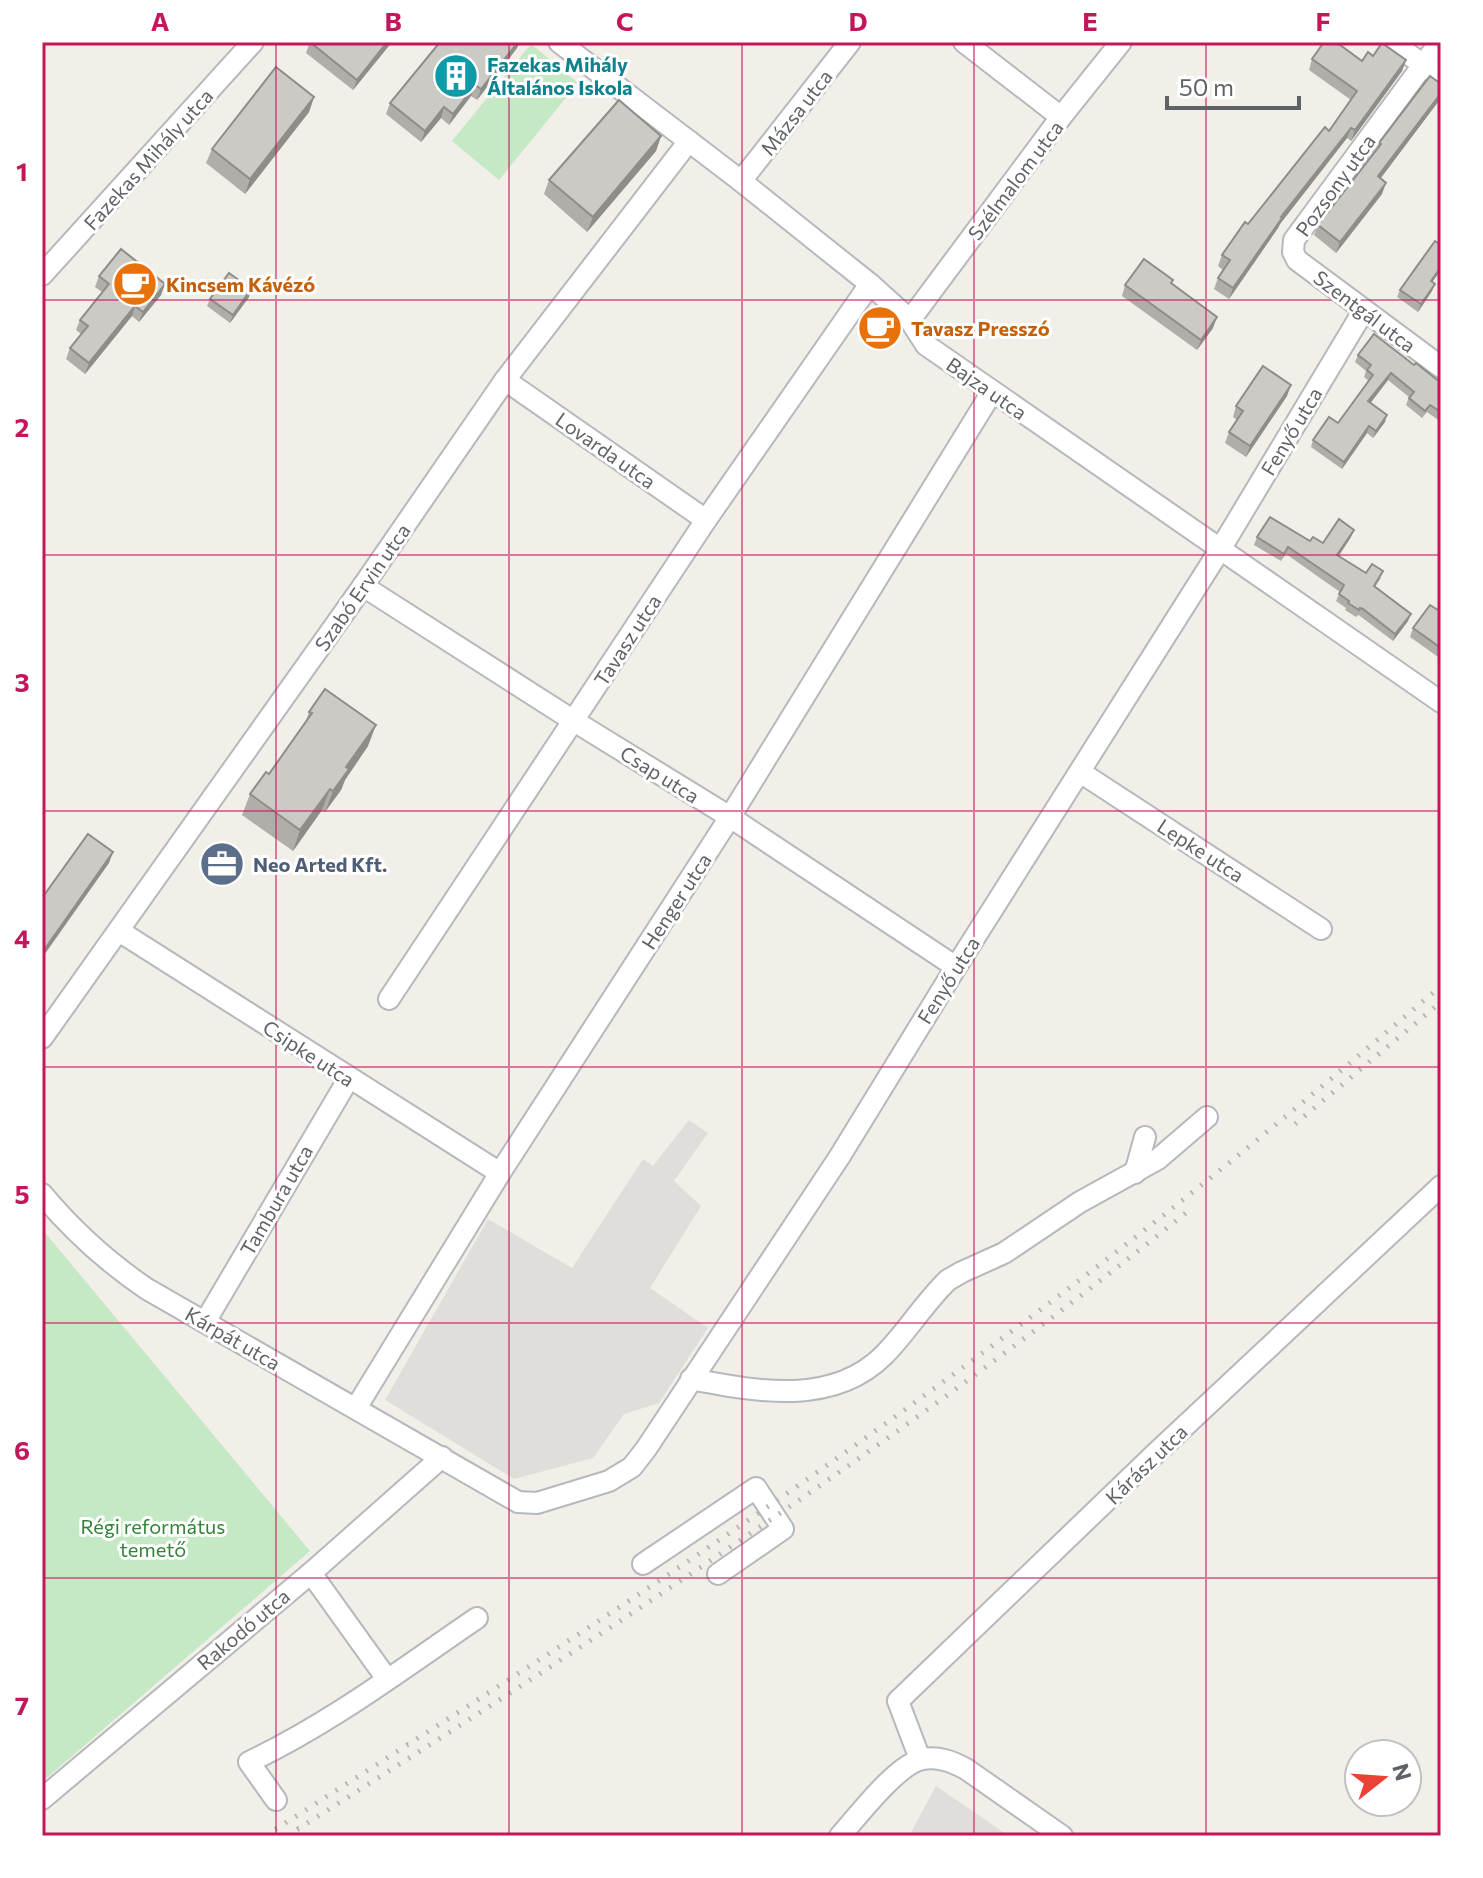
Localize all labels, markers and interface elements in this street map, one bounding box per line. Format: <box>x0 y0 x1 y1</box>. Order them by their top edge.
text: A <box>151 5 170 36</box>
text: B <box>384 5 402 36</box>
text: C <box>616 5 634 36</box>
text: D <box>848 5 868 36</box>
text: E <box>1082 5 1098 36</box>
text: F <box>1315 5 1331 36</box>
building icon: Fazekas Mihály Általános Iskola <box>432 52 480 100</box>
place label: Fazekas Mihály Általános Iskola <box>487 52 633 99</box>
scale bar <box>1167 60 1299 110</box>
street label: Mázsa utca <box>755 64 837 160</box>
text: 50 m <box>1179 72 1234 101</box>
street label: Fazekas Mihály utca <box>78 84 218 234</box>
street label: Szélmalom utca <box>962 116 1068 244</box>
street label: Pozsony utca <box>1290 129 1380 241</box>
text: 1 <box>16 155 28 186</box>
cafe icon: Kincsem Kávézó <box>111 260 159 308</box>
street label: Szentgál utca <box>1309 265 1421 357</box>
place label: Kincsem Kávézó <box>166 272 315 296</box>
cafe icon: Tavasz Presszó <box>856 304 904 352</box>
place label: Tavasz Presszó <box>911 316 1050 340</box>
street label: Bajza utca <box>942 352 1032 424</box>
street label: Fenyő utca <box>1255 383 1327 479</box>
street label: Lovarda utca <box>551 407 661 493</box>
text: 2 <box>15 411 29 442</box>
street label: Szabó Ervin utca <box>309 519 415 655</box>
street label: Tavasz utca <box>589 590 665 690</box>
text: 3 <box>14 666 30 697</box>
street label: Csap utca <box>616 740 704 808</box>
street label: Lepke utca <box>1153 813 1249 887</box>
office icon: Neo Arted Kft. <box>198 840 246 888</box>
street label: Henger utca <box>636 849 716 953</box>
place label: Neo Arted Kft. <box>253 852 387 876</box>
text: 4 <box>14 922 30 953</box>
street label: Fenyő utca <box>912 932 984 1028</box>
street label: Csipke utca <box>259 1015 359 1091</box>
street label: Tambura utca <box>235 1140 317 1260</box>
text: 5 <box>14 1178 30 1209</box>
street label: Kárpát utca <box>181 1301 285 1375</box>
street label: Kárász utca <box>1100 1419 1192 1509</box>
text: 6 <box>14 1434 30 1465</box>
park label: Régi református temető <box>81 1514 225 1561</box>
street label: Rakodó utca <box>192 1583 294 1675</box>
text: 7 <box>15 1689 29 1720</box>
north arrow <box>1343 1738 1423 1818</box>
text: N <box>1387 1760 1418 1784</box>

